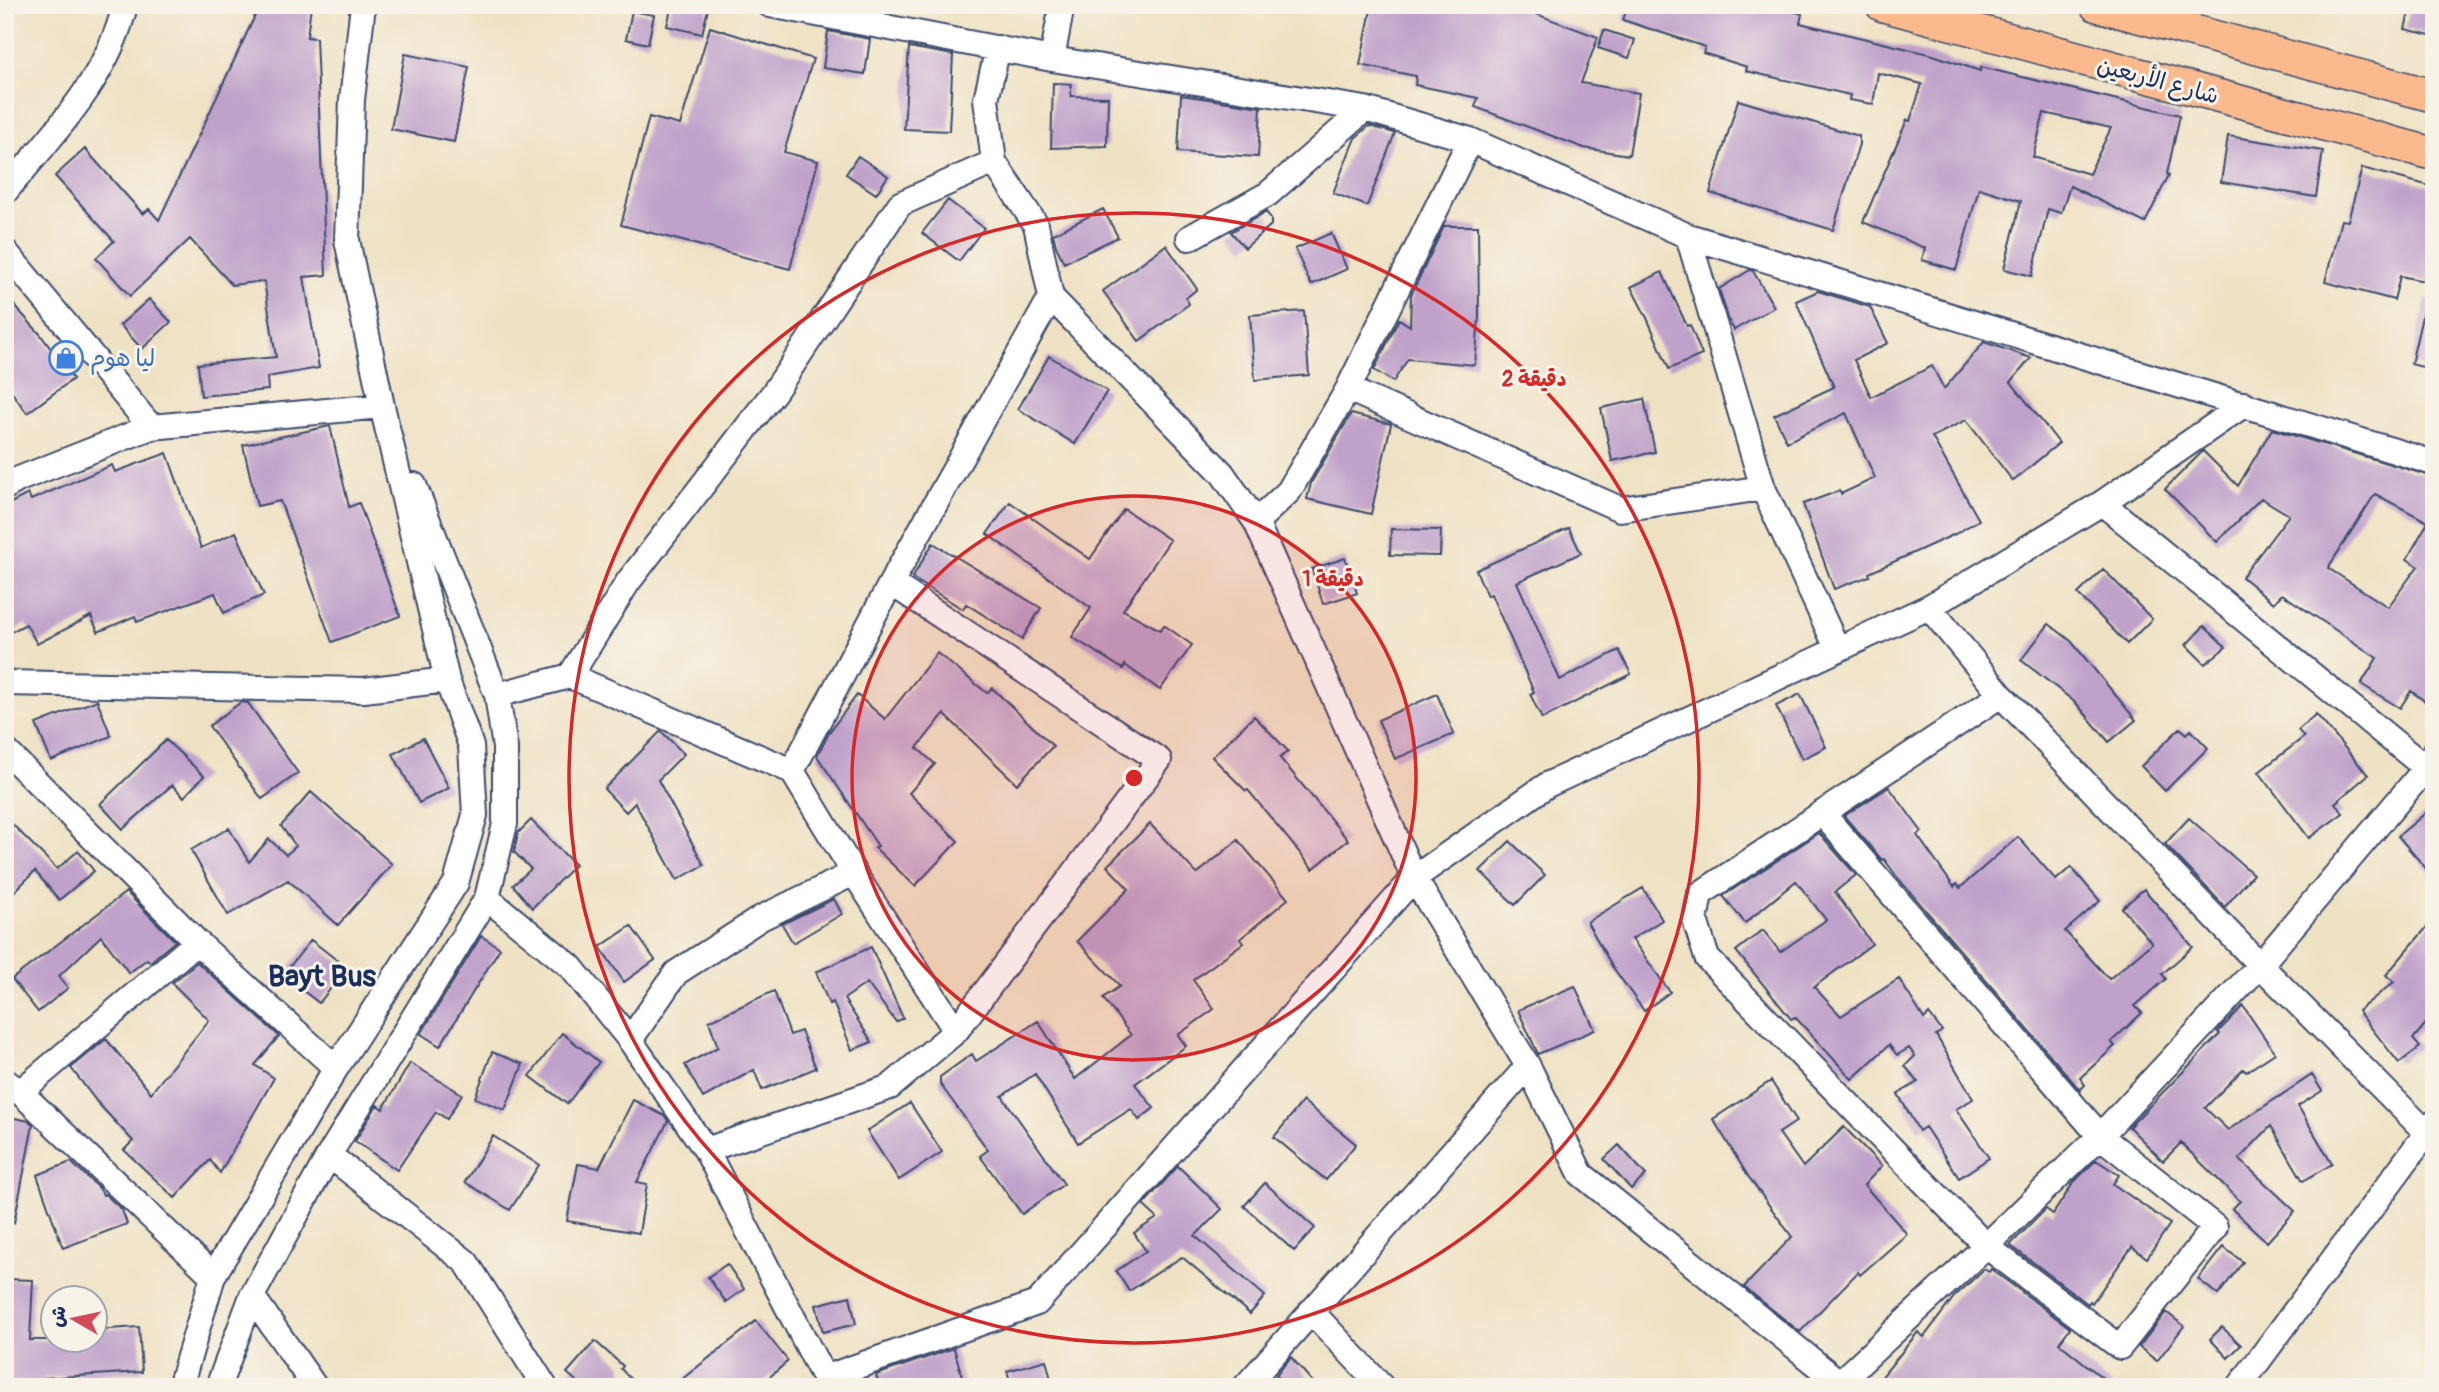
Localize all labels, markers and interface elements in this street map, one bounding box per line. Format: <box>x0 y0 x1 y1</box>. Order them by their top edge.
street label: شارع الأربعين <box>2094 48 2222 112</box>
shop icon: ليا هوم <box>47 339 85 377</box>
place label: ليا هوم <box>90 344 155 375</box>
text: 2 دقيقة <box>1502 366 1566 393</box>
text: 1 دقيقة <box>1302 566 1364 593</box>
centre of rings <box>1122 766 1146 790</box>
district label: Bayt Bus <box>268 958 376 995</box>
north arrow <box>38 1284 108 1354</box>
text: ش <box>45 1304 72 1329</box>

